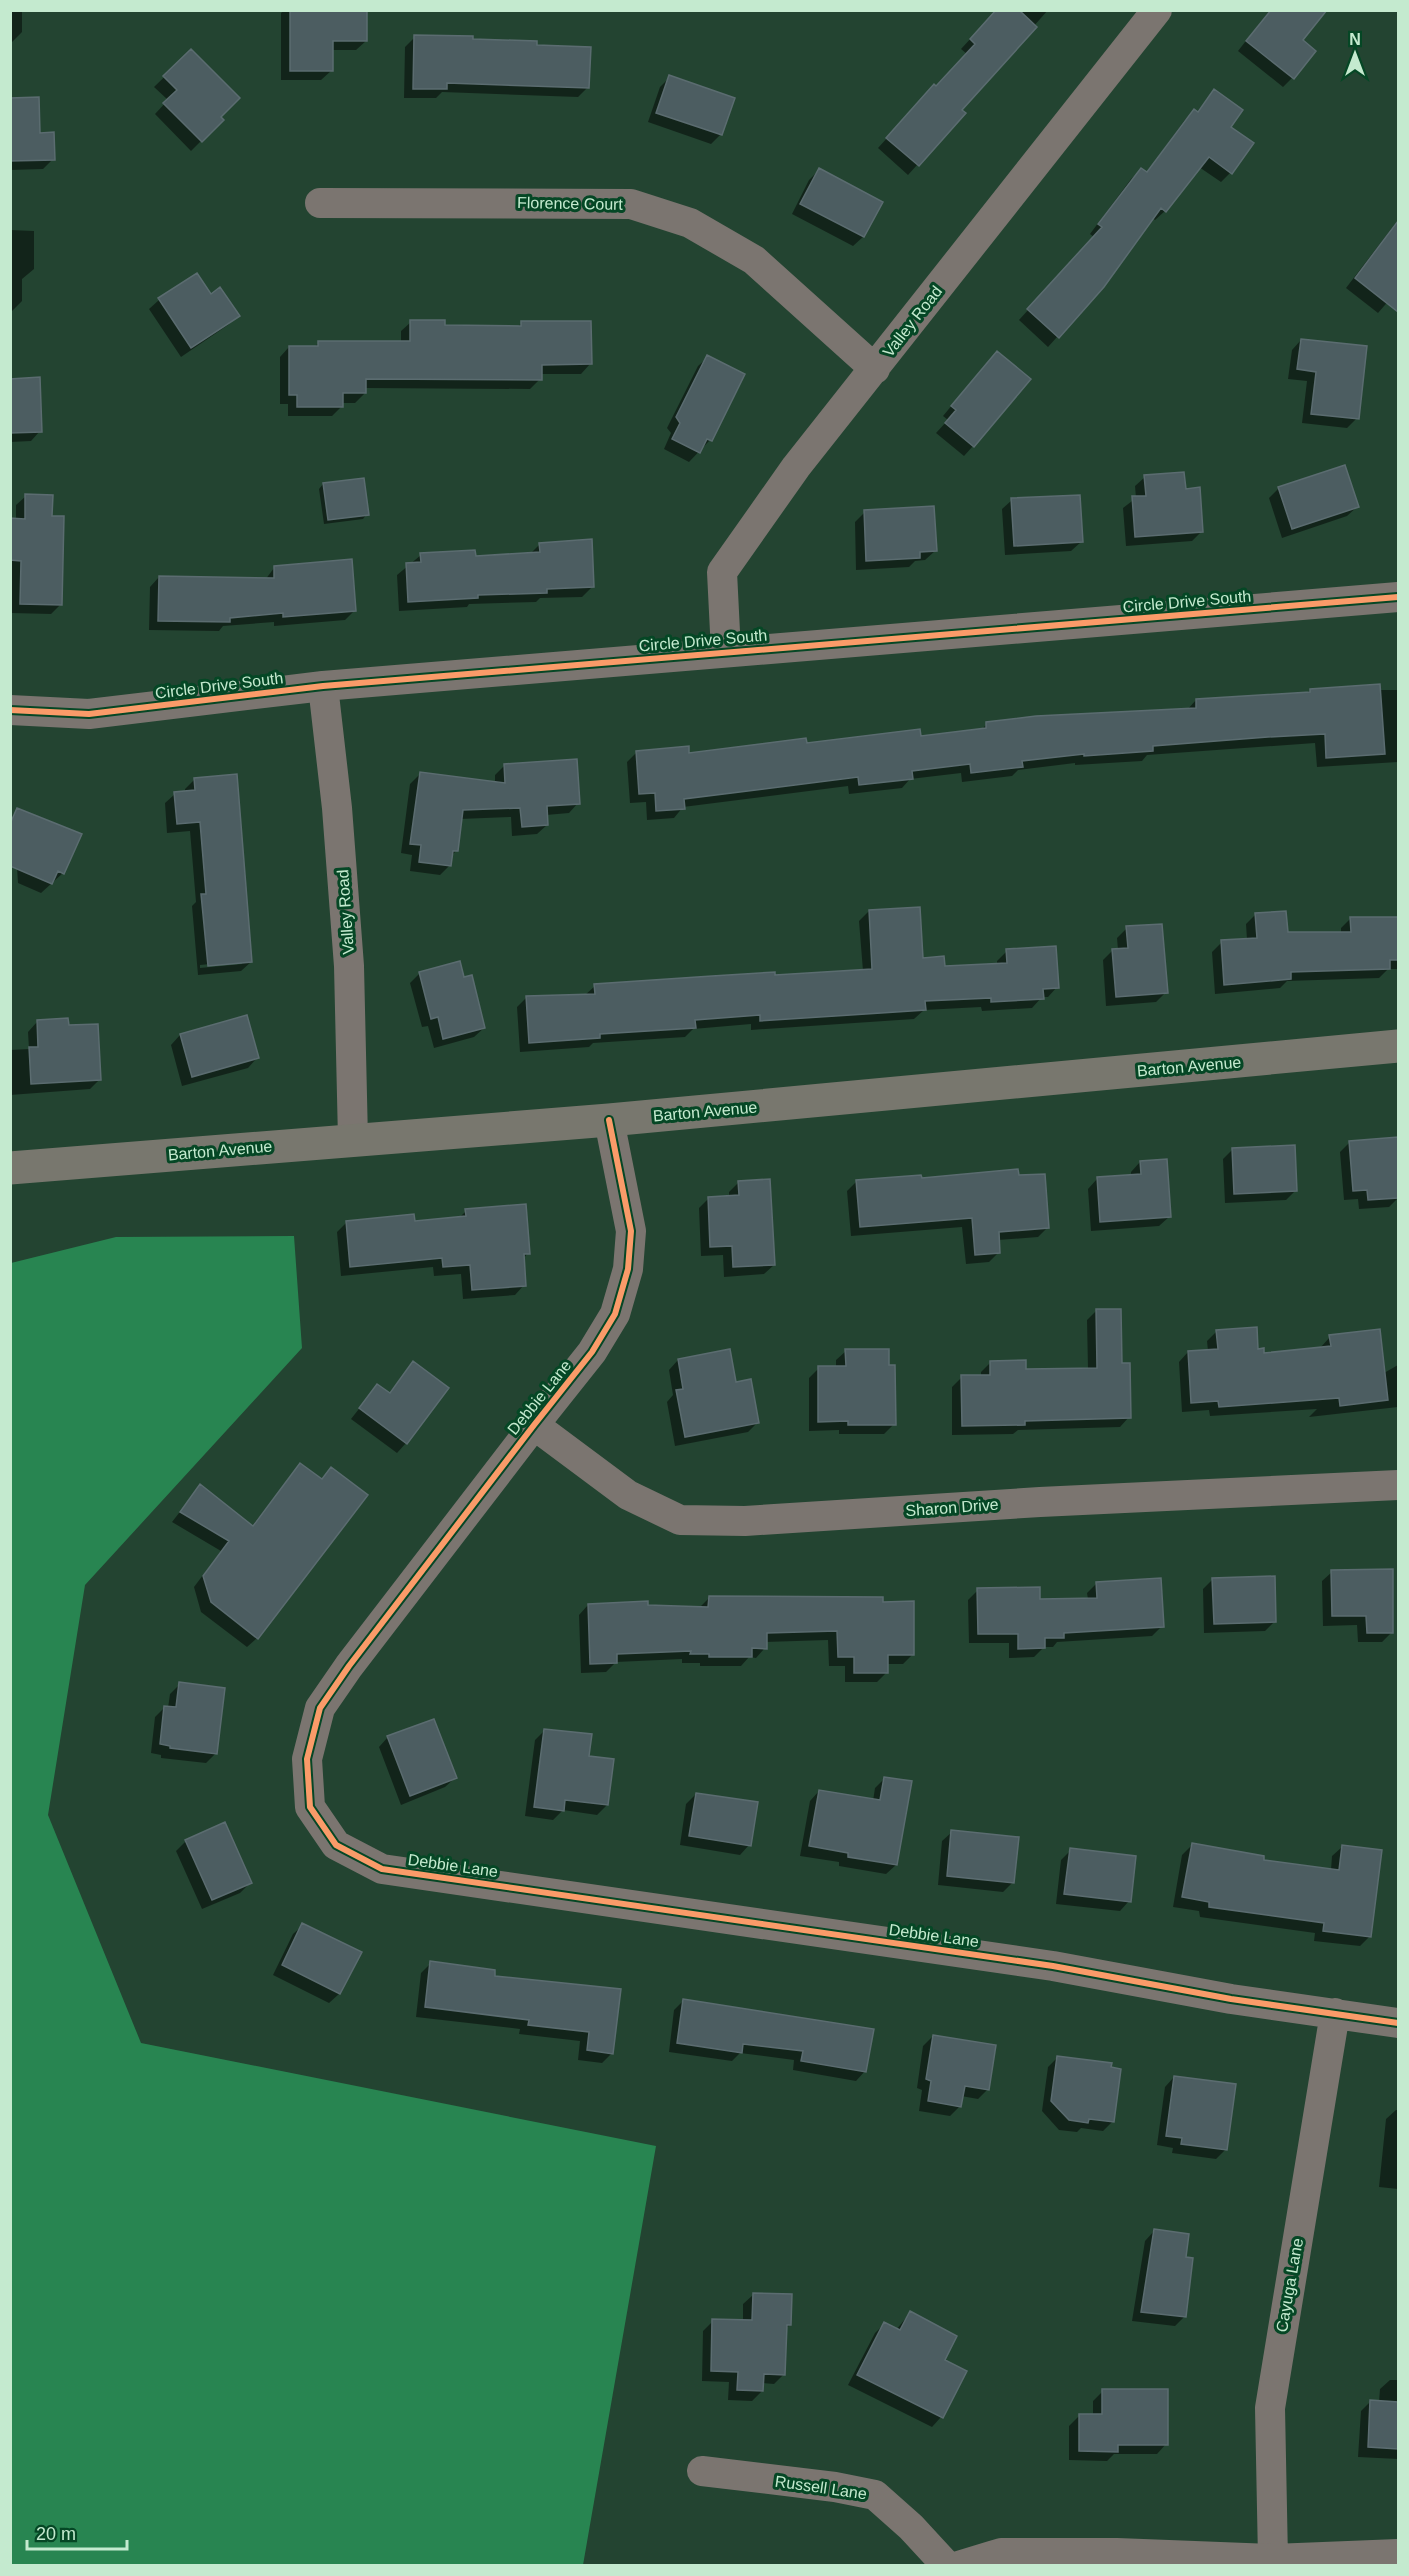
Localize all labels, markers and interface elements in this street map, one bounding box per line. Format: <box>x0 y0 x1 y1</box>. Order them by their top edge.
north arrow <box>1325 24 1385 84</box>
text: N <box>1349 31 1361 48</box>
street label: Florence Court <box>517 194 624 213</box>
street label: Valley Road <box>880 283 945 360</box>
street label: Circle Drive South <box>1122 587 1252 616</box>
street label: Circle Drive South <box>638 626 768 655</box>
street label: Circle Drive South <box>154 669 284 702</box>
street label: Valley Road <box>334 869 357 955</box>
street label: Barton Avenue <box>1136 1053 1242 1080</box>
street label: Barton Avenue <box>652 1098 758 1125</box>
street label: Barton Avenue <box>167 1137 273 1164</box>
street label: Debbie Lane <box>504 1357 575 1438</box>
street label: Sharon Drive <box>905 1496 999 1519</box>
street label: Debbie Lane <box>407 1851 499 1880</box>
street label: Debbie Lane <box>888 1921 980 1950</box>
street label: Cayuga Lane <box>1273 2237 1306 2333</box>
street label: Russell Lane <box>774 2473 868 2502</box>
scale bar <box>27 2513 128 2551</box>
text: 20 m <box>36 2524 76 2544</box>

